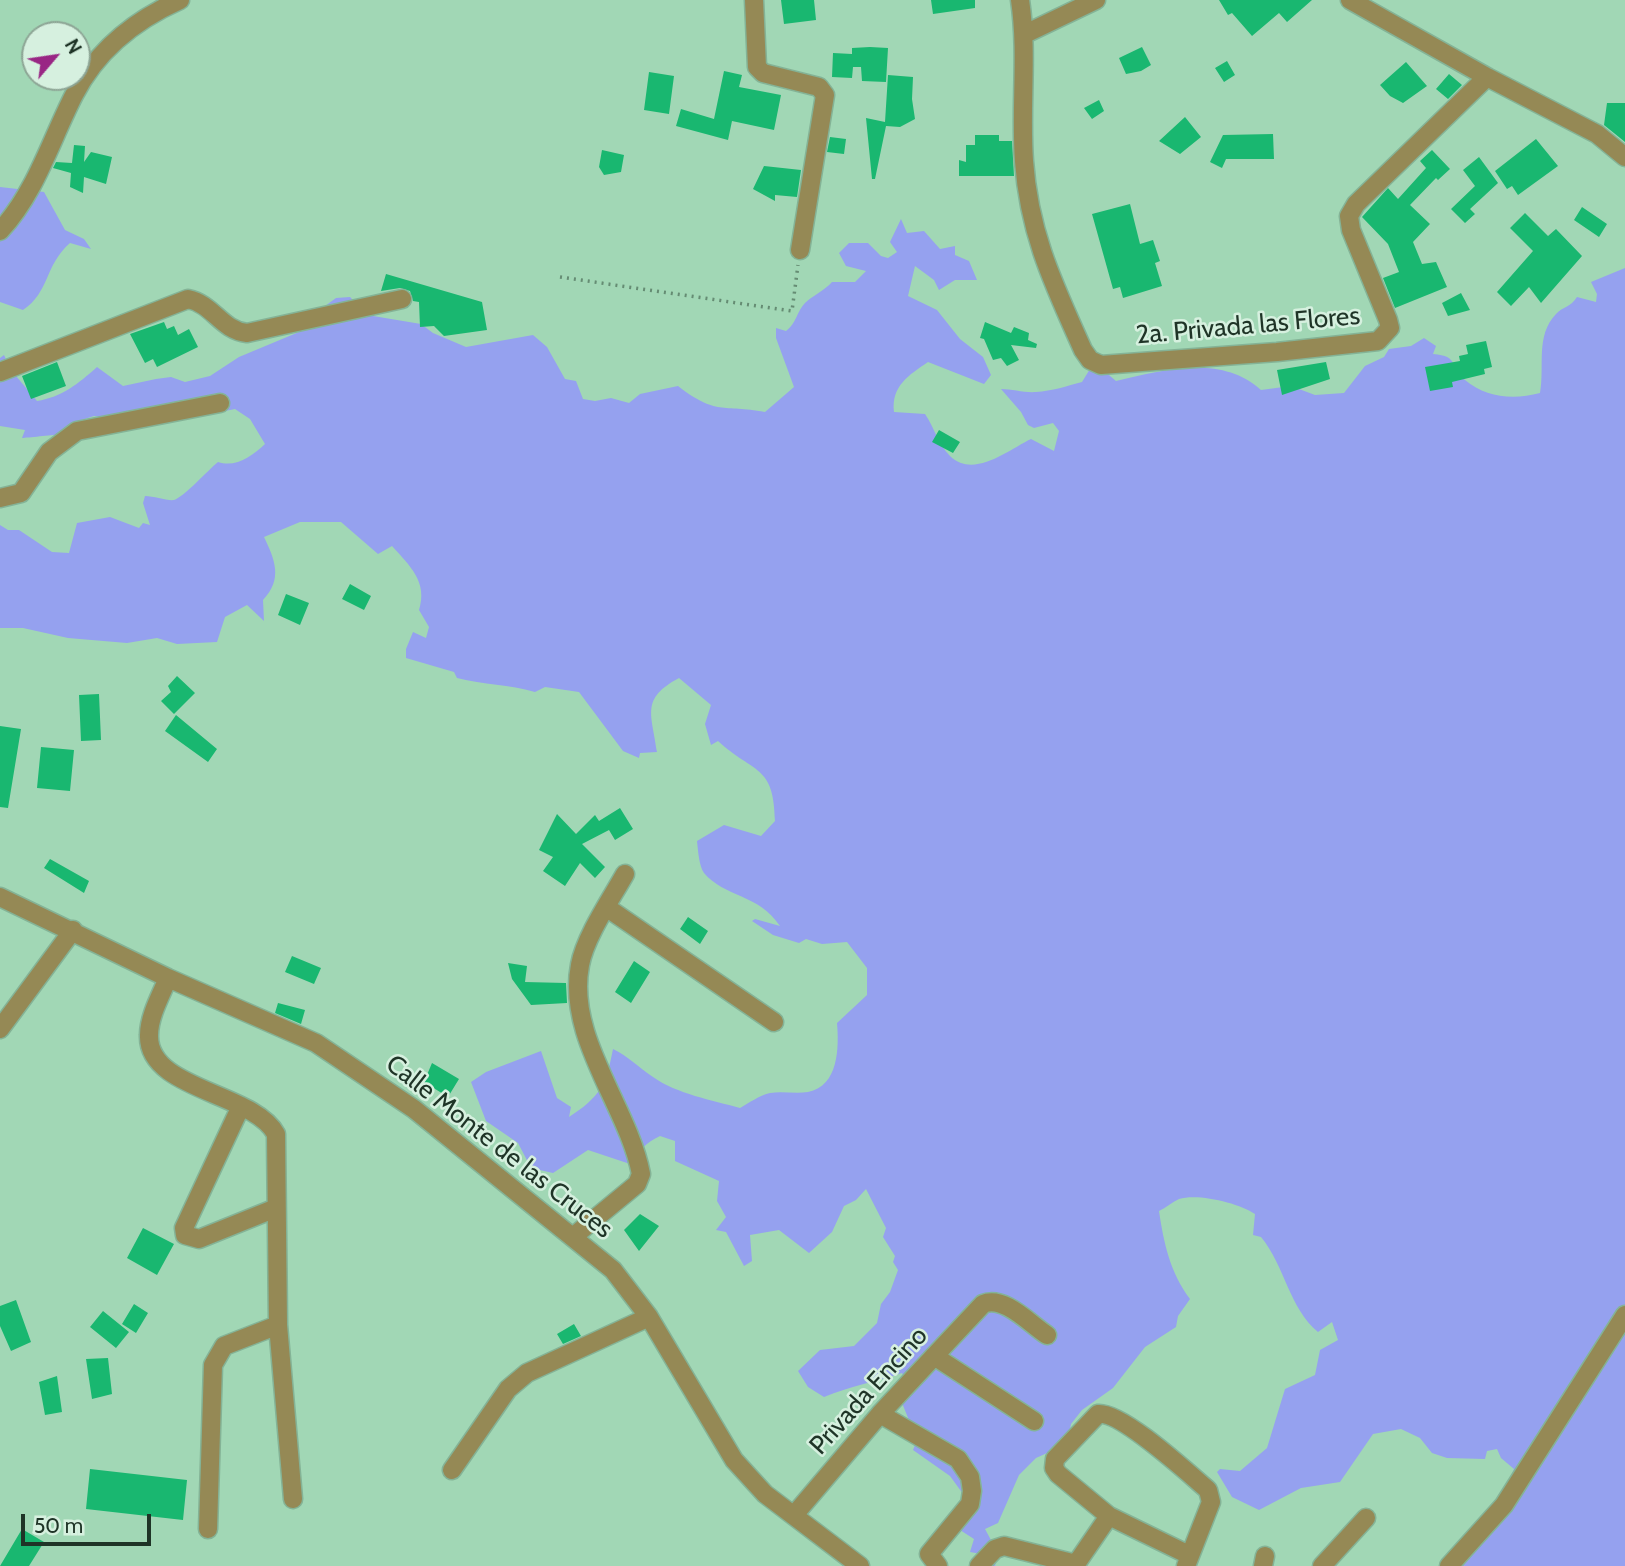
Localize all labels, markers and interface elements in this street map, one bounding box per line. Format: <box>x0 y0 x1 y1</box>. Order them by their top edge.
north arrow <box>21 21 91 91</box>
text: N <box>60 35 86 58</box>
street label: 2a. Privada las Flores <box>1135 301 1361 351</box>
street label: Calle Monte de las Cruces <box>379 1049 619 1245</box>
street label: Privada Encino <box>804 1321 934 1461</box>
scale bar <box>24 1500 154 1544</box>
text: 50 m <box>34 1513 83 1538</box>

